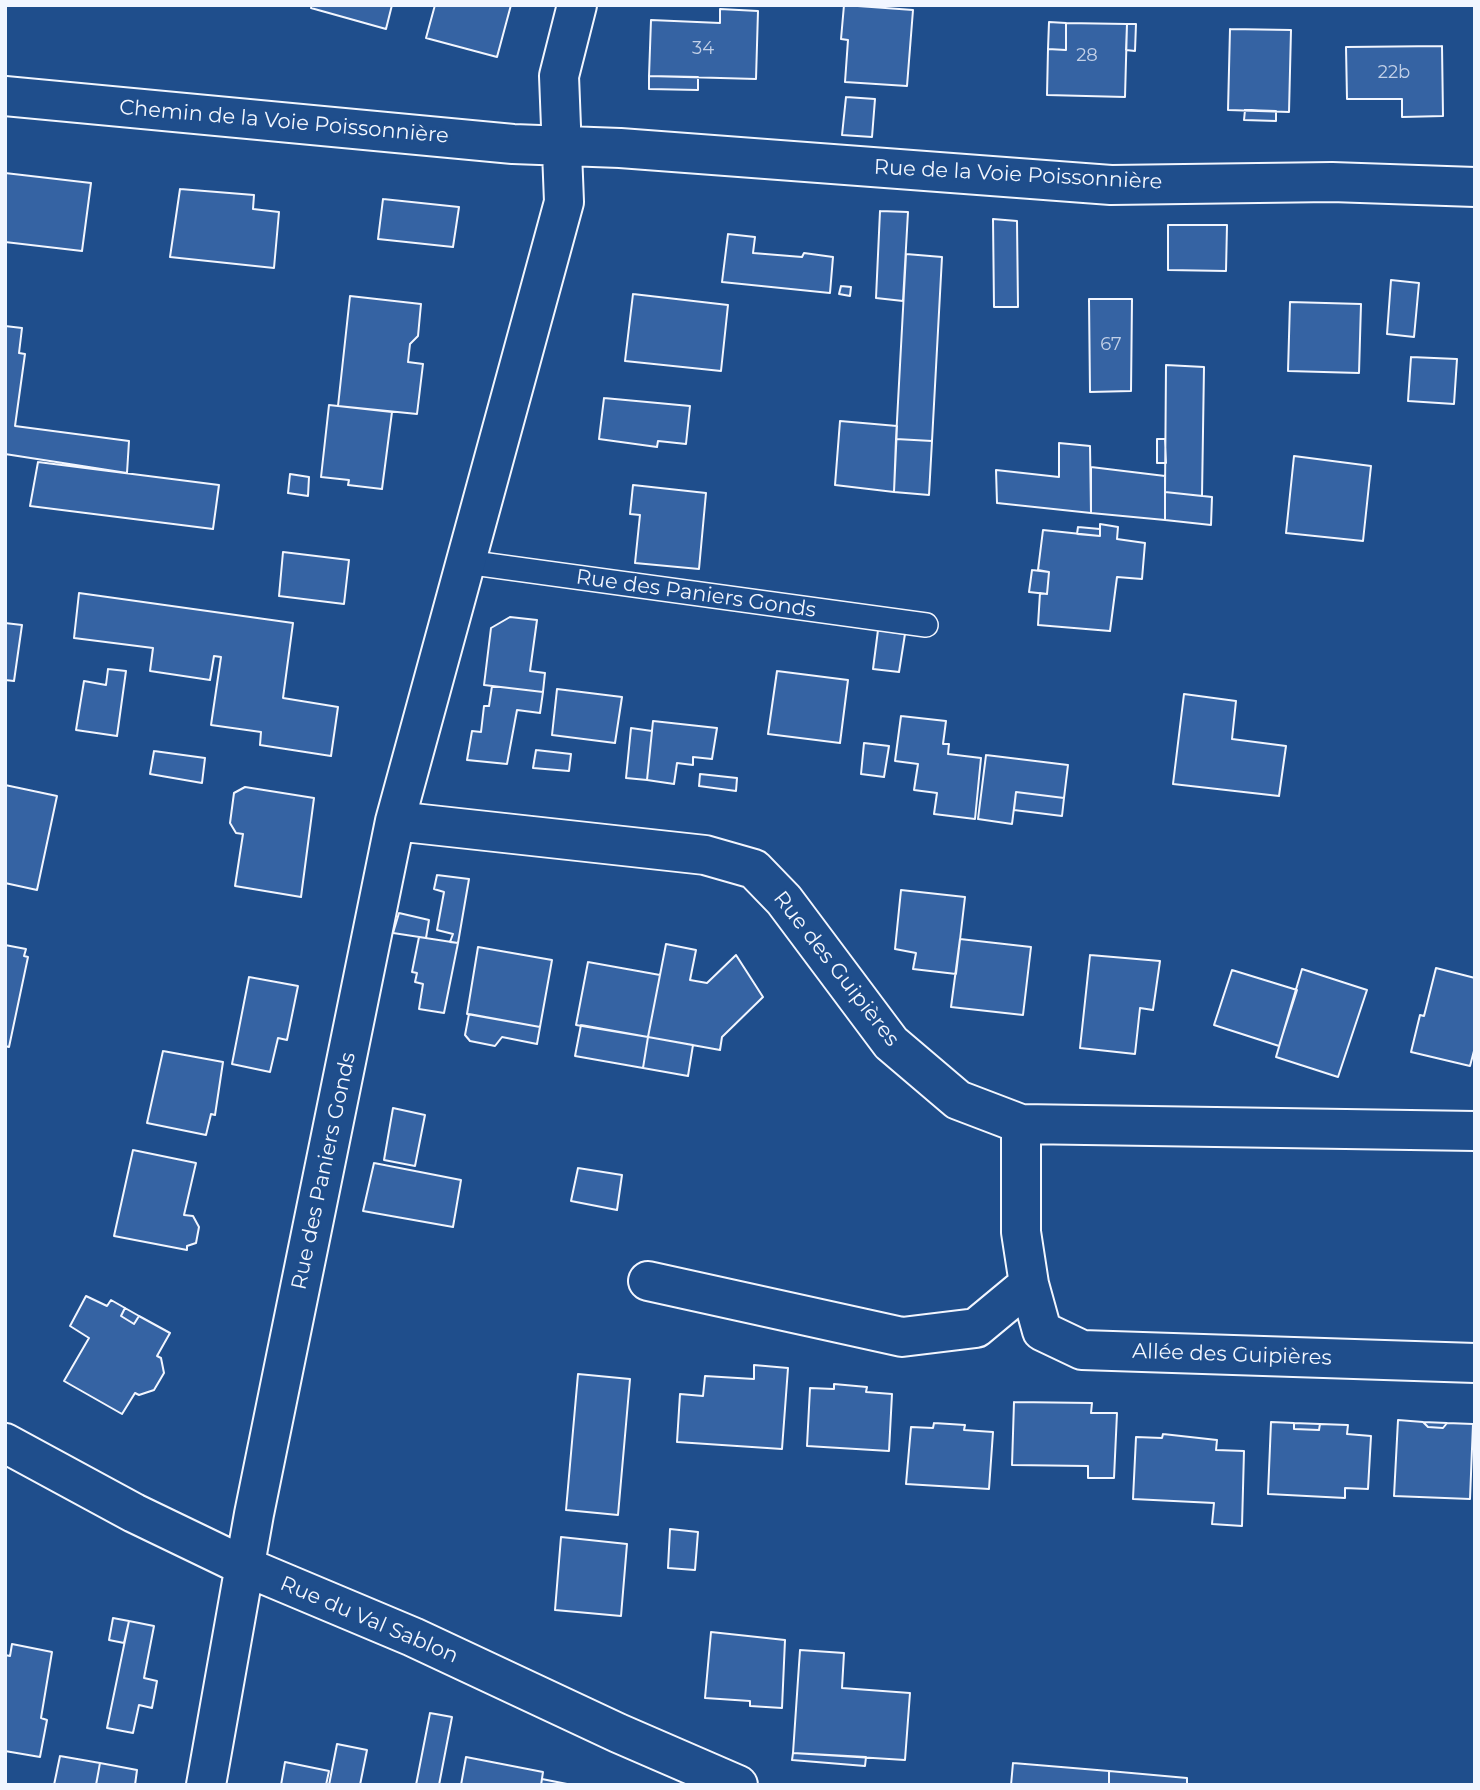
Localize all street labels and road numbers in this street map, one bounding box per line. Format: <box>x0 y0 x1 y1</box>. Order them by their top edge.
street label: Chemin de la Voie Poissonnière <box>118 95 450 149</box>
street label: Rue de la Voie Poissonnière <box>873 155 1163 195</box>
street label: Rue des Paniers Gonds <box>574 565 818 623</box>
street label: Rue des Guipières <box>768 886 904 1052</box>
street label: Rue des Paniers Gonds <box>287 1050 361 1292</box>
street label: Allée des Guipières <box>1132 1339 1332 1371</box>
street label: Rue du Val Sablon <box>276 1571 462 1669</box>

